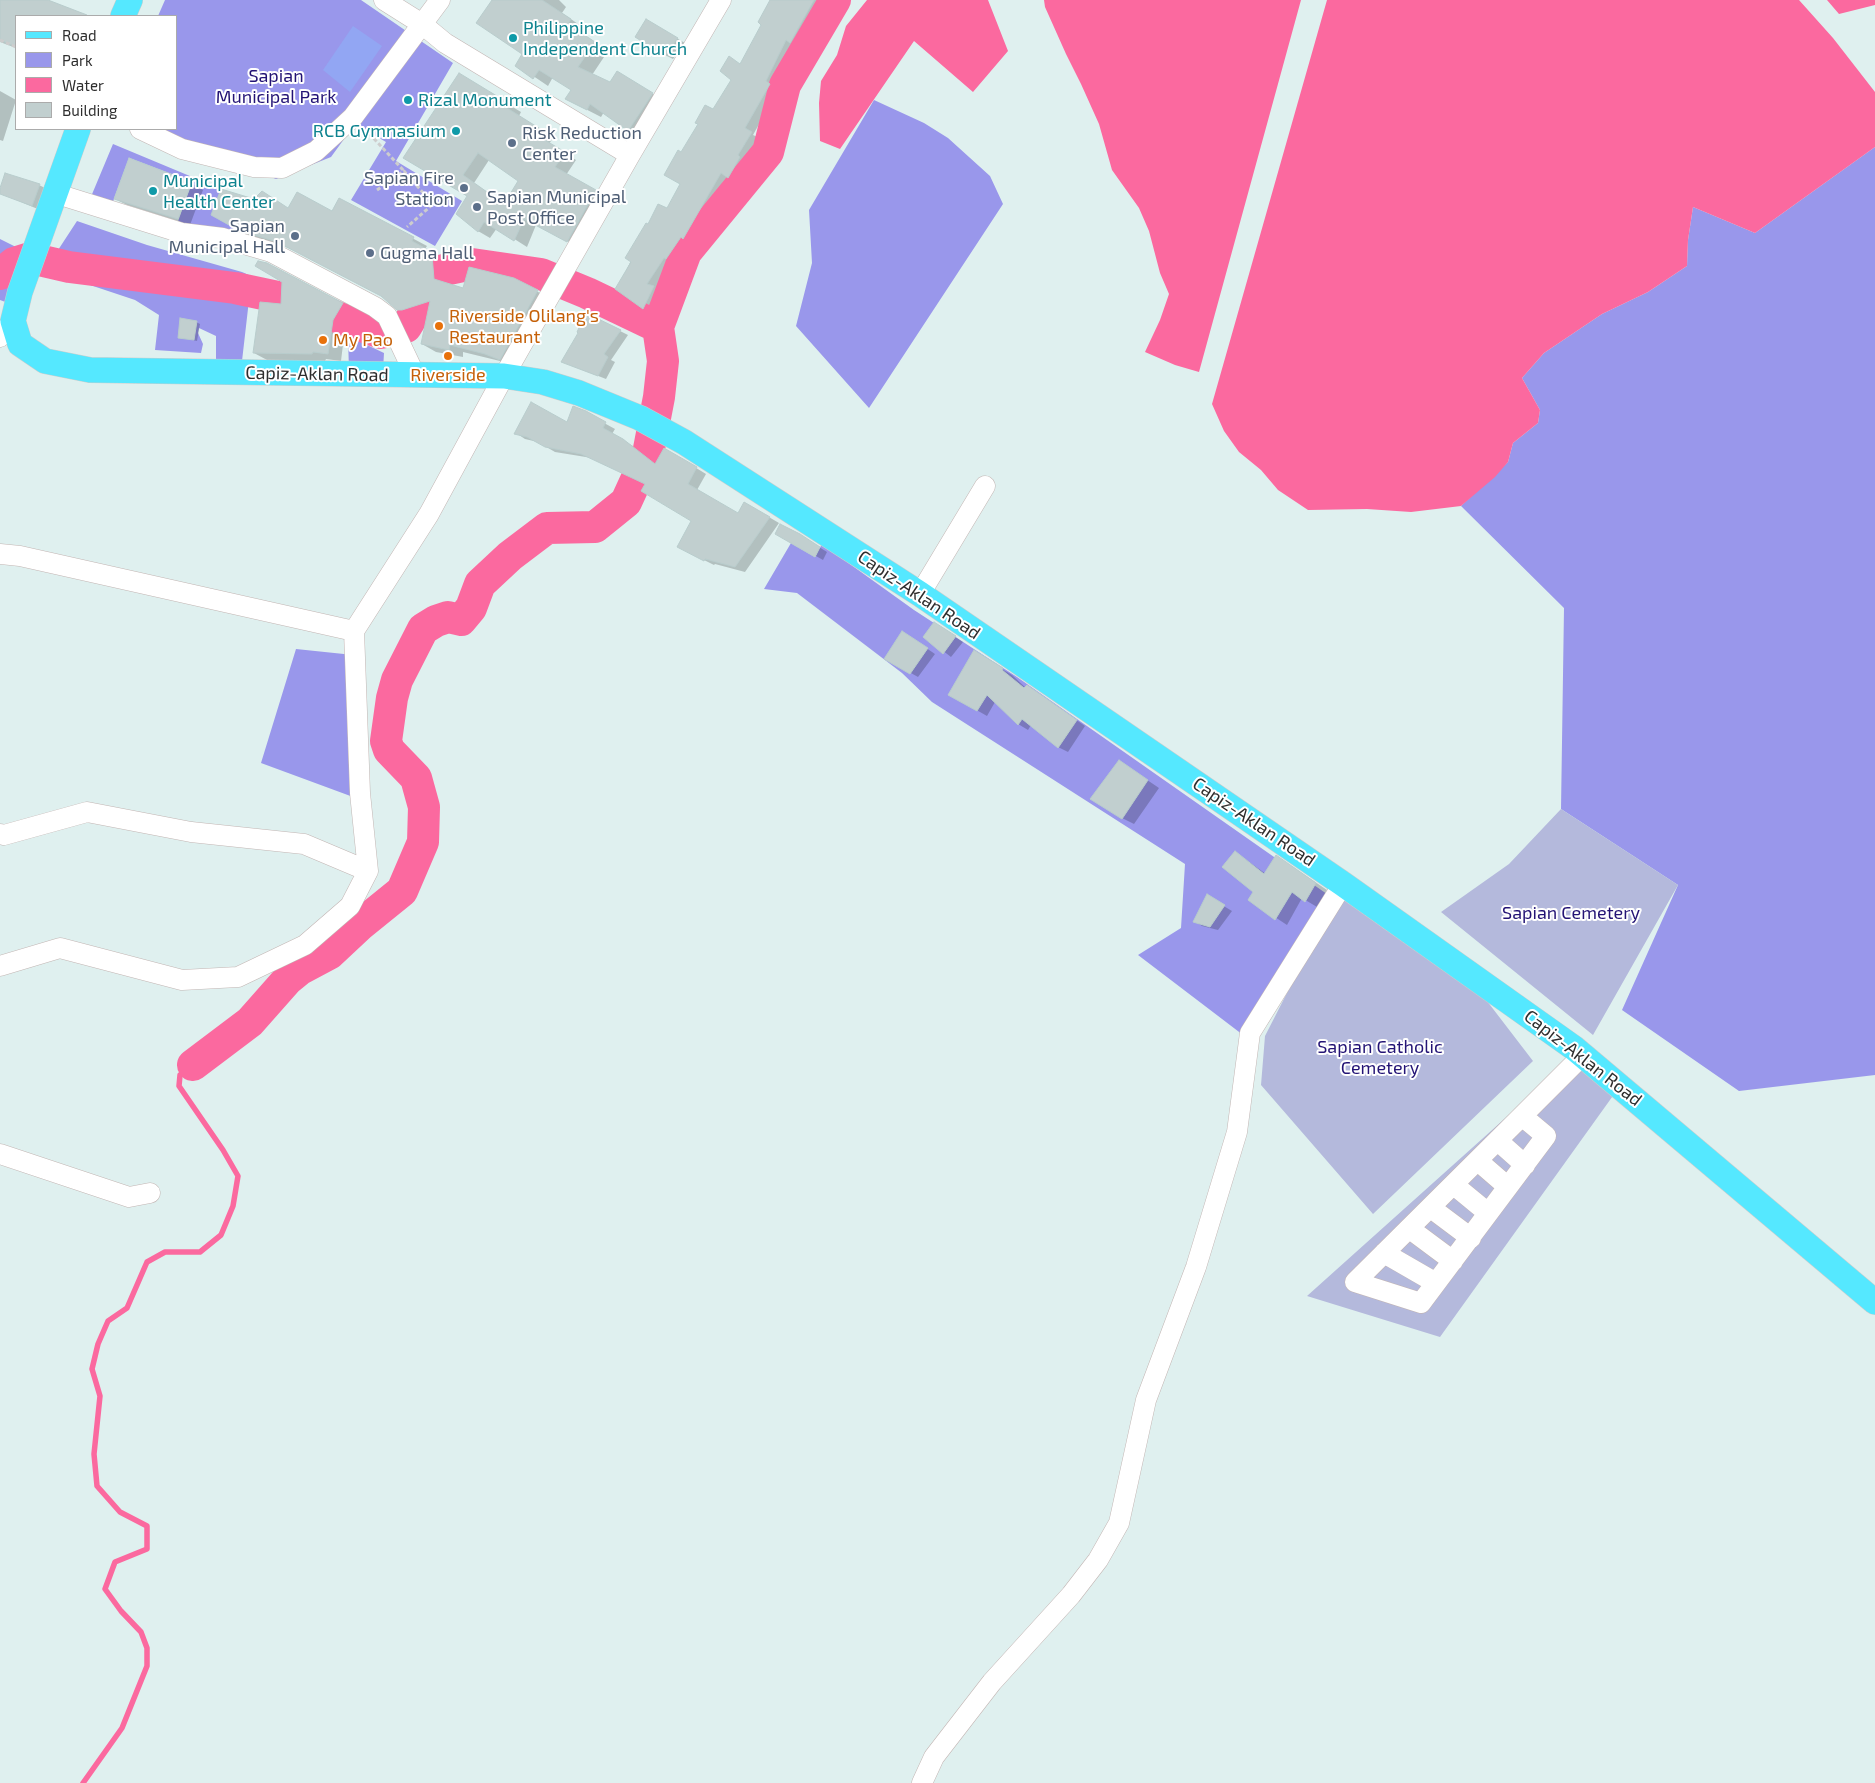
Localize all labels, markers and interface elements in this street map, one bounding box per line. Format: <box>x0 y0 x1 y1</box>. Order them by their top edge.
legend <box>15 15 178 130</box>
place label: Philippine Independent Church <box>523 17 687 59</box>
text: Road <box>62 26 97 44</box>
marker: Philippine Independent Church <box>507 32 519 44</box>
text: Park <box>62 51 93 69</box>
park label: Sapian Municipal Park <box>216 65 336 108</box>
text: Water <box>62 76 104 94</box>
place label: Rizal Monument <box>418 89 551 111</box>
marker: Rizal Monument <box>402 94 414 106</box>
text: Building <box>62 101 117 119</box>
place label: RCB Gymnasium <box>313 120 446 142</box>
place label: Risk Reduction Center <box>522 122 642 164</box>
marker: RCB Gymnasium <box>450 125 462 137</box>
marker: Risk Reduction Center <box>506 137 518 149</box>
place label: Sapian Fire Station <box>364 167 454 210</box>
place label: Municipal Health Center <box>163 170 275 212</box>
marker: Sapian Fire Station <box>458 182 470 194</box>
marker: Municipal Health Center <box>147 185 159 197</box>
place label: Sapian Municipal Post Office <box>487 186 626 228</box>
marker: Sapian Municipal Post Office <box>471 201 483 213</box>
place label: Sapian Municipal Hall <box>168 215 285 258</box>
marker: Sapian Municipal Hall <box>289 230 301 242</box>
place label: Gugma Hall <box>380 242 474 264</box>
marker: Gugma Hall <box>364 247 376 259</box>
place label: Riverside Olilang's Restaurant <box>449 305 599 348</box>
marker: Riverside Olilang's Restaurant <box>433 320 445 332</box>
place label: My Pao <box>333 329 393 351</box>
marker: My Pao <box>317 334 329 346</box>
marker: Riverside <box>442 350 454 362</box>
street label: Capiz-Aklan Road <box>245 362 389 386</box>
place label: Riverside <box>410 364 486 386</box>
street label: Capiz-Aklan Road <box>853 546 985 644</box>
street label: Capiz-Aklan Road <box>1188 773 1320 871</box>
park label: Sapian Cemetery <box>1502 902 1640 924</box>
street label: Capiz-Aklan Road <box>1520 1005 1646 1111</box>
park label: Sapian Catholic Cemetery <box>1317 1036 1443 1078</box>

